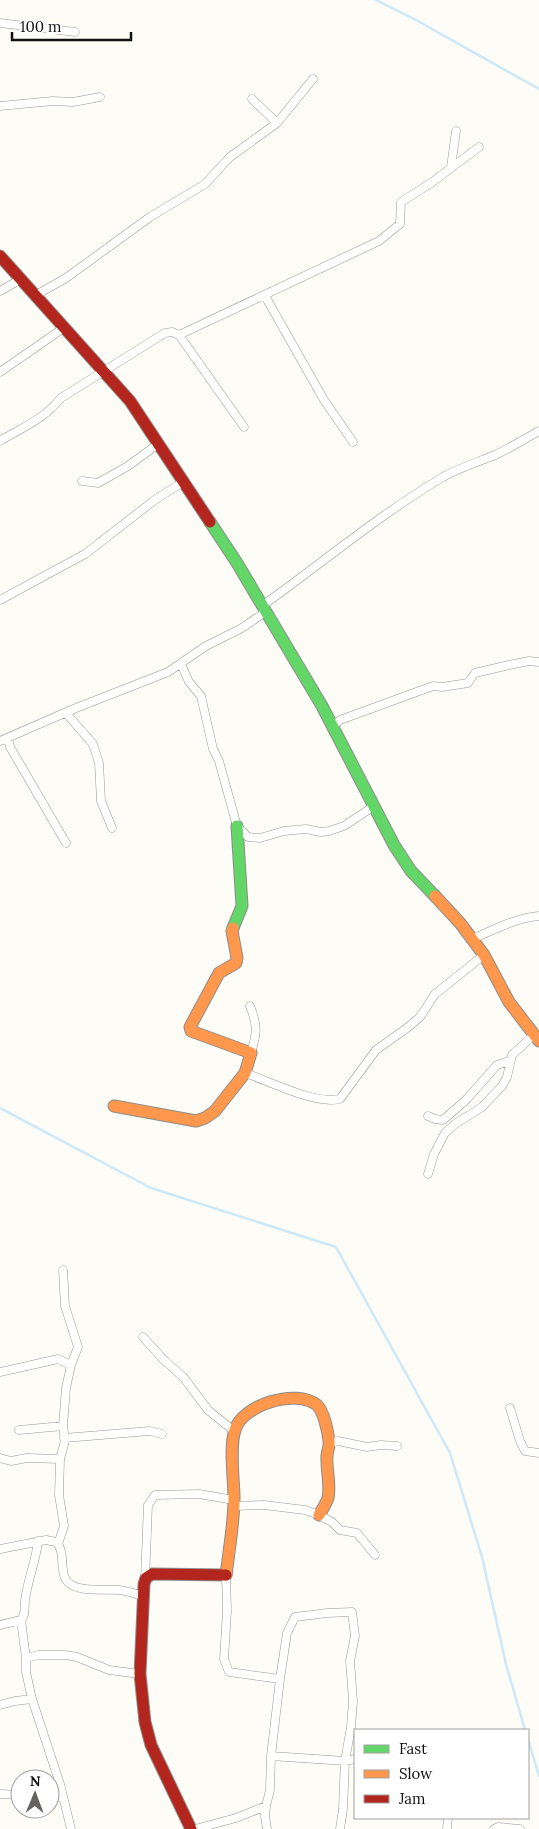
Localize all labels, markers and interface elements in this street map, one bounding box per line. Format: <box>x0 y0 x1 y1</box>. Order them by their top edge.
scale bar <box>12 10 131 42</box>
text: 100 m <box>20 17 61 36</box>
legend <box>354 1729 529 1819</box>
text: Fast <box>399 1739 427 1758</box>
text: Slow <box>399 1764 432 1783</box>
north arrow <box>10 1769 60 1819</box>
text: N <box>30 1772 41 1790</box>
text: Jam <box>398 1789 426 1808</box>

